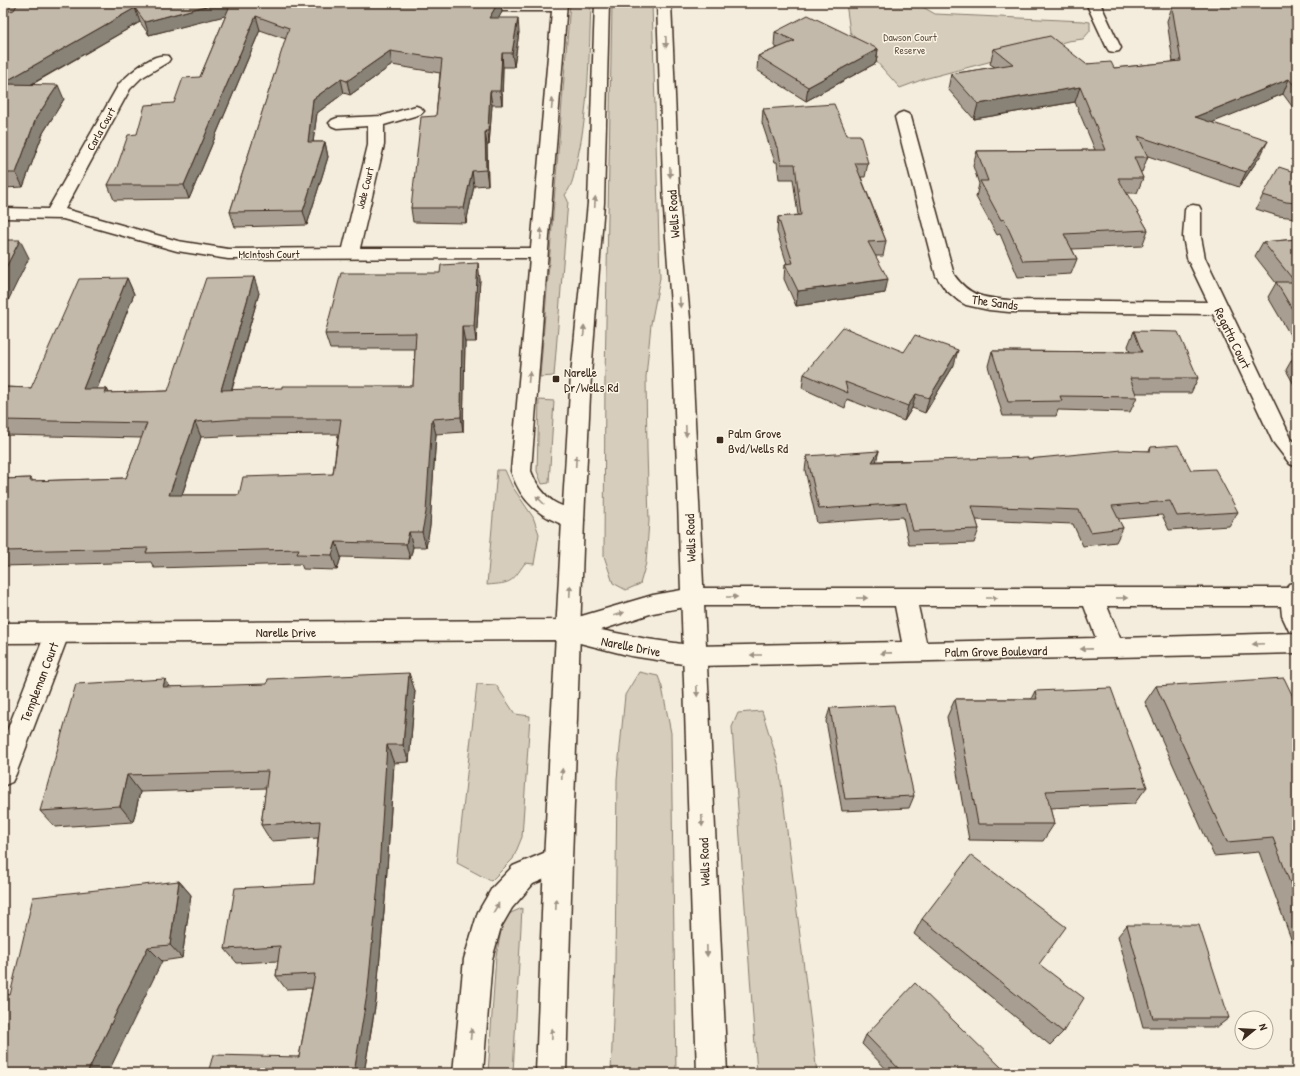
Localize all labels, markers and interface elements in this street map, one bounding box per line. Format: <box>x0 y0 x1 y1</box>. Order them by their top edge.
park label: Dawson Court Reserve <box>883 30 937 57</box>
one-way arrow <box>662 36 669 48</box>
one-way arrow <box>548 98 555 110</box>
street label: Carla Court <box>83 105 119 153</box>
street label: Jade Court <box>353 166 377 210</box>
one-way arrow <box>667 166 674 178</box>
street label: Wells Road <box>662 189 684 239</box>
one-way arrow <box>592 196 599 208</box>
one-way arrow <box>538 228 545 240</box>
street label: McIntosh Court <box>239 247 300 261</box>
street label: The Sands <box>971 290 1019 314</box>
one-way arrow <box>676 295 683 308</box>
street label: Regatta Court <box>1210 304 1256 372</box>
one-way arrow <box>581 325 588 337</box>
place label: Narelle Dr/Wells Rd <box>564 363 618 396</box>
one-way arrow <box>525 371 532 383</box>
marker: Narelle Dr/Wells Rd <box>551 374 561 384</box>
place label: Palm Grove Bvd/Wells Rd <box>728 424 788 457</box>
one-way arrow <box>682 425 689 437</box>
marker: Palm Grove Bvd/Wells Rd <box>715 435 725 445</box>
one-way arrow <box>573 455 580 467</box>
one-way arrow <box>535 495 545 505</box>
street label: Wells Road <box>680 514 700 562</box>
one-way arrow <box>567 584 573 597</box>
one-way arrow <box>726 594 739 600</box>
one-way arrow <box>856 595 869 601</box>
one-way arrow <box>986 595 999 601</box>
one-way arrow <box>1116 595 1129 601</box>
one-way arrow <box>613 610 625 616</box>
street label: Narelle Drive <box>256 623 316 641</box>
street label: Narelle Drive <box>600 631 662 661</box>
street label: Templeman Court <box>16 639 63 725</box>
street label: Palm Grove Boulevard <box>945 641 1047 661</box>
one-way arrow <box>1251 641 1264 647</box>
one-way arrow <box>1079 646 1092 652</box>
one-way arrow <box>879 650 892 656</box>
one-way arrow <box>749 652 762 658</box>
one-way arrow <box>694 685 700 698</box>
one-way arrow <box>559 767 565 780</box>
one-way arrow <box>699 815 705 828</box>
street label: Wells Road <box>694 838 714 886</box>
one-way arrow <box>553 898 560 910</box>
one-way arrow <box>492 902 499 914</box>
one-way arrow <box>704 945 711 957</box>
north arrow <box>1234 1010 1274 1050</box>
text: N <box>1256 1022 1271 1032</box>
one-way arrow <box>549 1027 555 1040</box>
one-way arrow <box>468 1028 475 1040</box>

